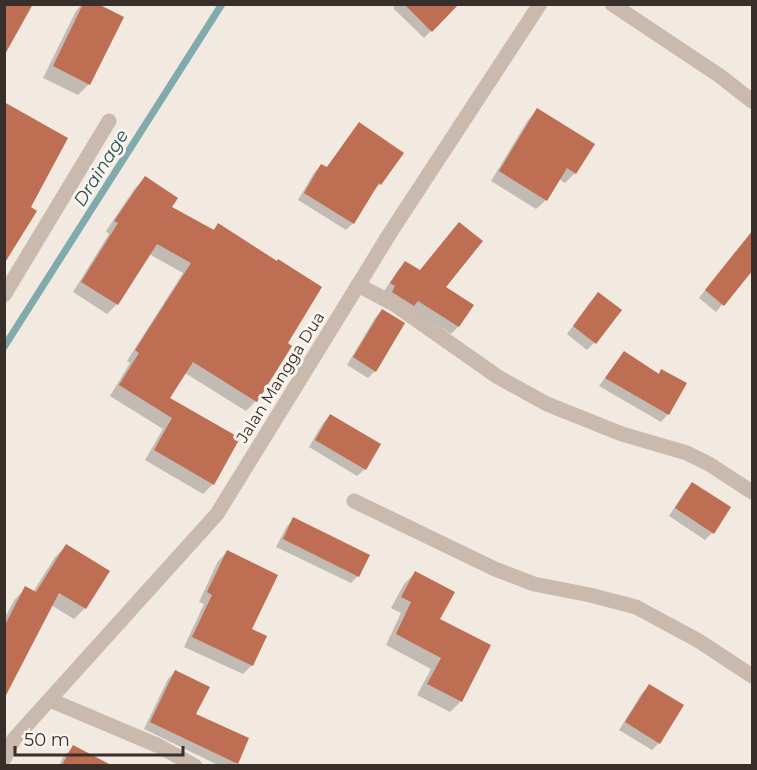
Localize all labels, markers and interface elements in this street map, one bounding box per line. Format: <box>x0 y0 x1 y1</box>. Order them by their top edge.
water label: Drainage <box>69 125 133 211</box>
street label: Jalan Mangga Dua <box>232 308 328 447</box>
scale bar <box>15 719 183 757</box>
text: 50 m <box>24 729 70 751</box>

